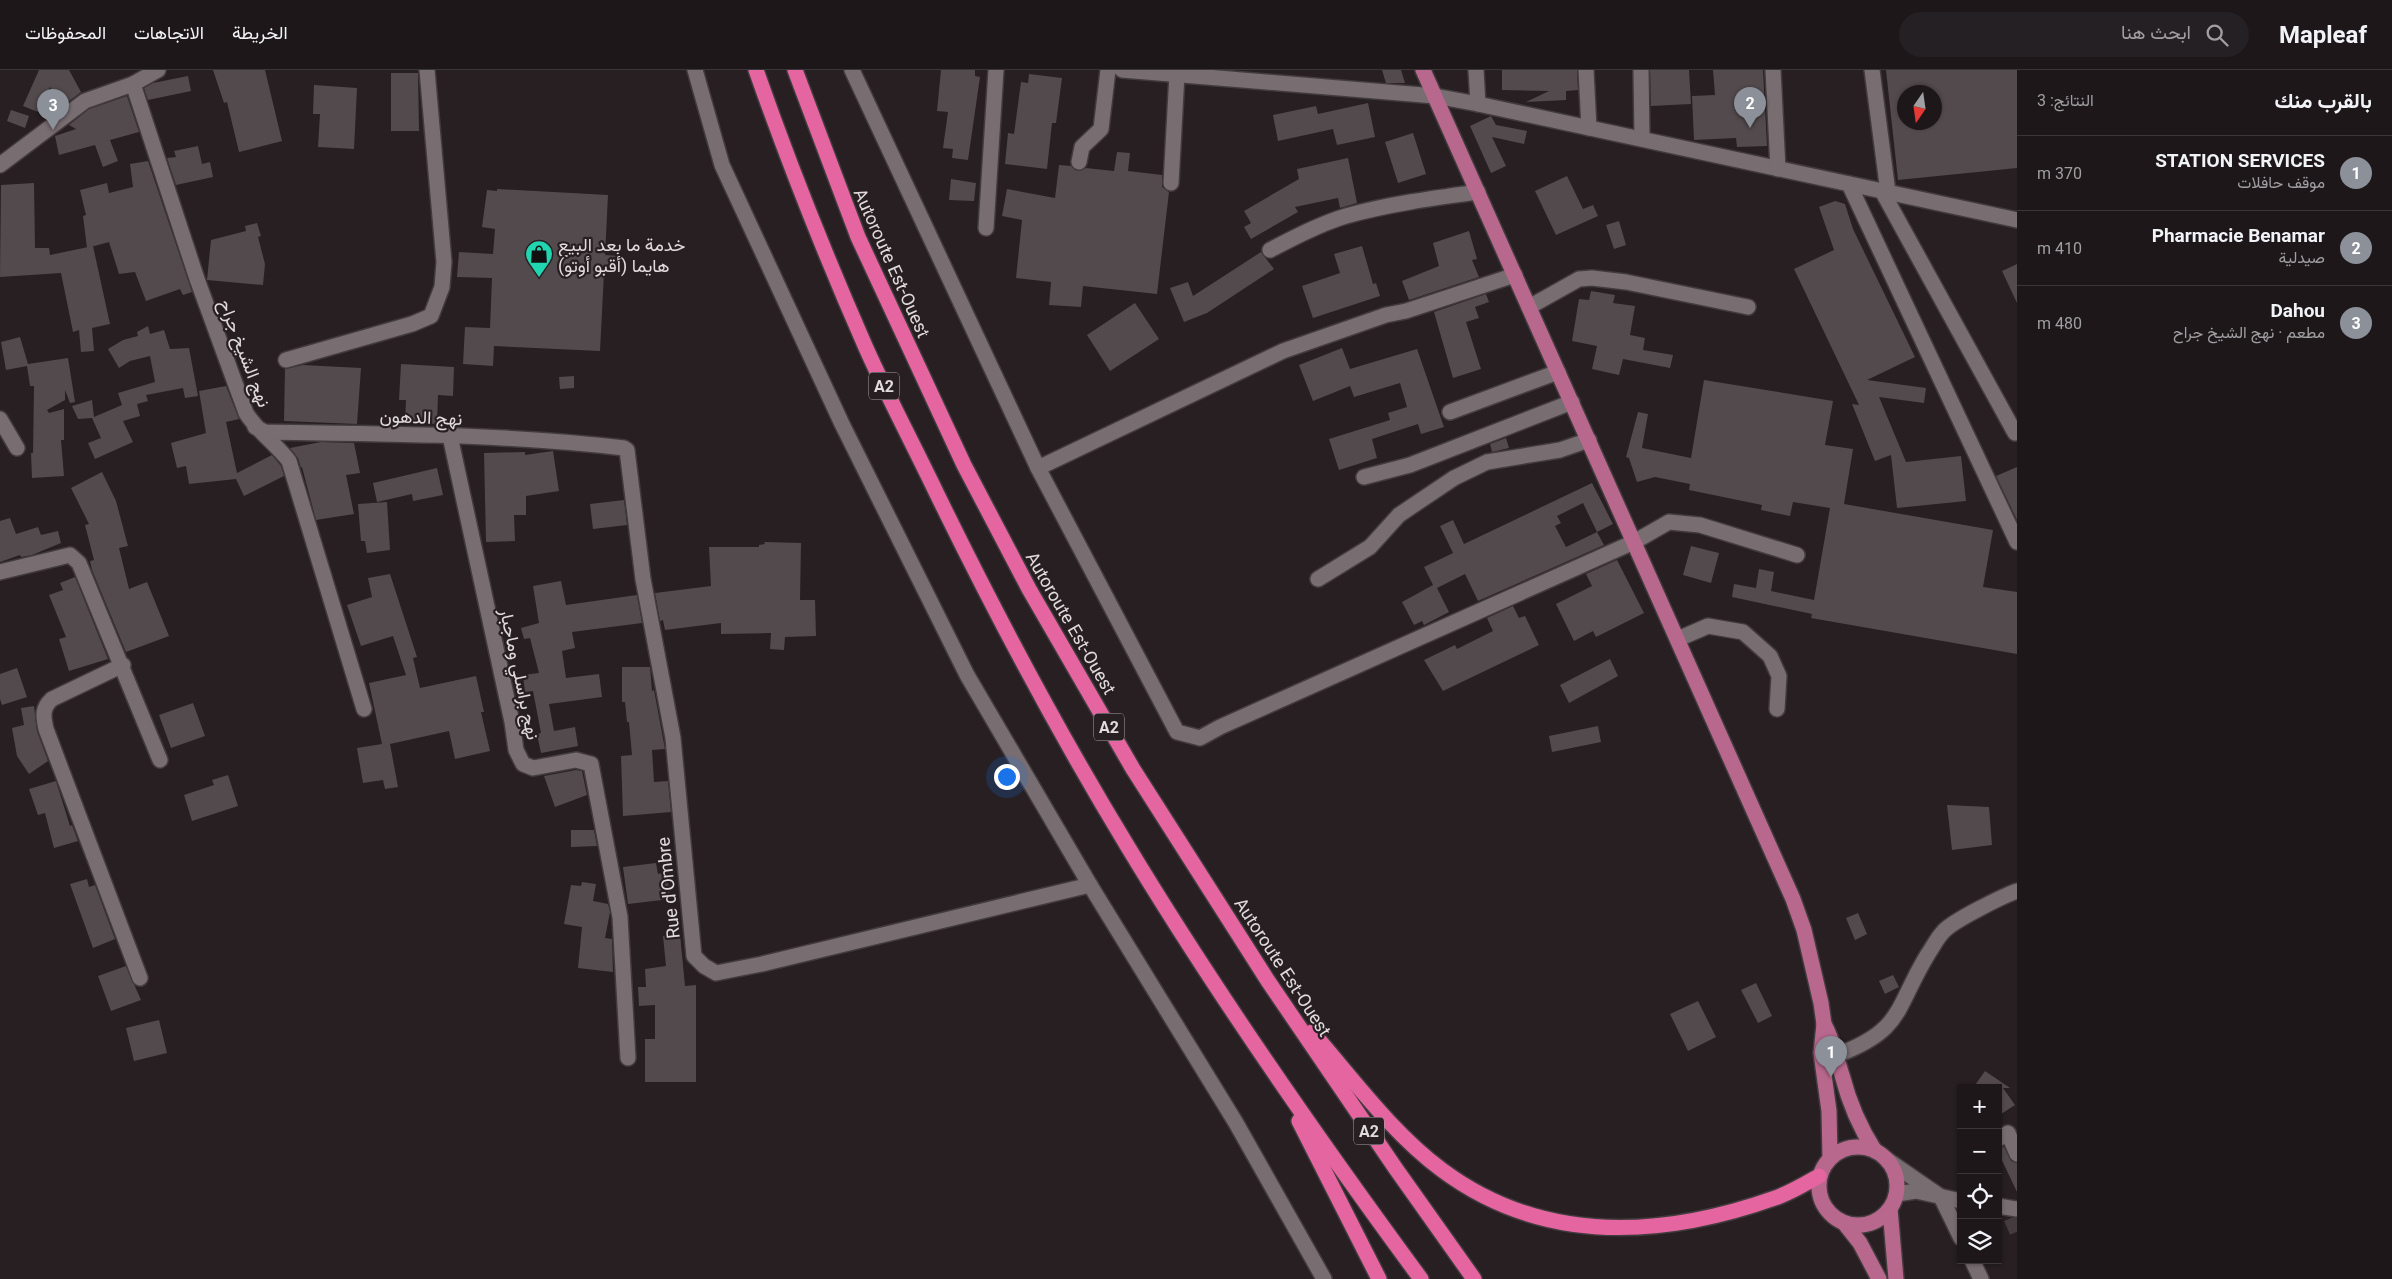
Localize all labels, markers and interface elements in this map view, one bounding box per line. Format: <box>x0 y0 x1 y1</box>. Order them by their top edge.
search box <box>1899 12 2249 57</box>
text: ابحث هنا <box>2121 21 2191 44</box>
icon: search <box>2203 21 2231 49</box>
text: Mapleaf <box>2279 21 2367 49</box>
text: المحفوظات <box>25 22 106 43</box>
text: الاتجاهات <box>134 22 204 43</box>
text: الخريطة <box>232 22 288 43</box>
north arrow <box>1897 85 1942 130</box>
pin: 2 <box>1734 87 1766 128</box>
pin: 3 <box>37 89 69 130</box>
text: بالقرب منك <box>2275 89 2372 113</box>
text: النتائج: 3 <box>2037 91 2094 110</box>
text: STATION SERVICES <box>2155 149 2325 172</box>
text: 370 m <box>2037 164 2082 183</box>
text: 1 <box>2351 164 2361 183</box>
text: موقف حافلات <box>2237 173 2325 192</box>
street label: Autoroute Est-Ouest <box>850 185 934 341</box>
text: Pharmacie Benamar <box>2152 224 2325 247</box>
place label: خدمة ما بعد البيع هايما (أقبو أوتو) <box>558 234 685 277</box>
shop icon: خدمة ما بعد البيع هايما (أقبو أوتو) <box>524 239 554 278</box>
text: 410 m <box>2037 239 2082 258</box>
text: 2 <box>2351 239 2361 258</box>
text: صيدلية <box>2279 248 2325 267</box>
street label: نهج الشيخ جراح <box>213 296 275 411</box>
text: Dahou <box>2270 299 2325 322</box>
text: 480 m <box>2037 314 2082 333</box>
text: 3 <box>2351 314 2361 333</box>
text: مطعم · نهج الشيخ جراح <box>2173 323 2325 342</box>
road number: A2 <box>869 372 899 400</box>
street label: نهج الدهون <box>379 405 463 431</box>
street label: Autoroute Est-Ouest <box>1022 548 1120 698</box>
street label: نهج براسلي وماجبار <box>491 605 544 743</box>
road number: A2 <box>1094 714 1124 740</box>
your location <box>994 764 1020 790</box>
street label: Rue d'Ombre <box>652 836 684 940</box>
street label: Autoroute Est-Ouest <box>1230 894 1336 1040</box>
pin: 1 <box>1815 1036 1847 1077</box>
map controls <box>1957 1084 2002 1264</box>
button: + <box>1957 1084 2002 1129</box>
road number: A2 <box>1354 1118 1384 1144</box>
button: − <box>1957 1129 2002 1174</box>
button: locate <box>1957 1174 2002 1219</box>
button: layers <box>1957 1219 2002 1264</box>

